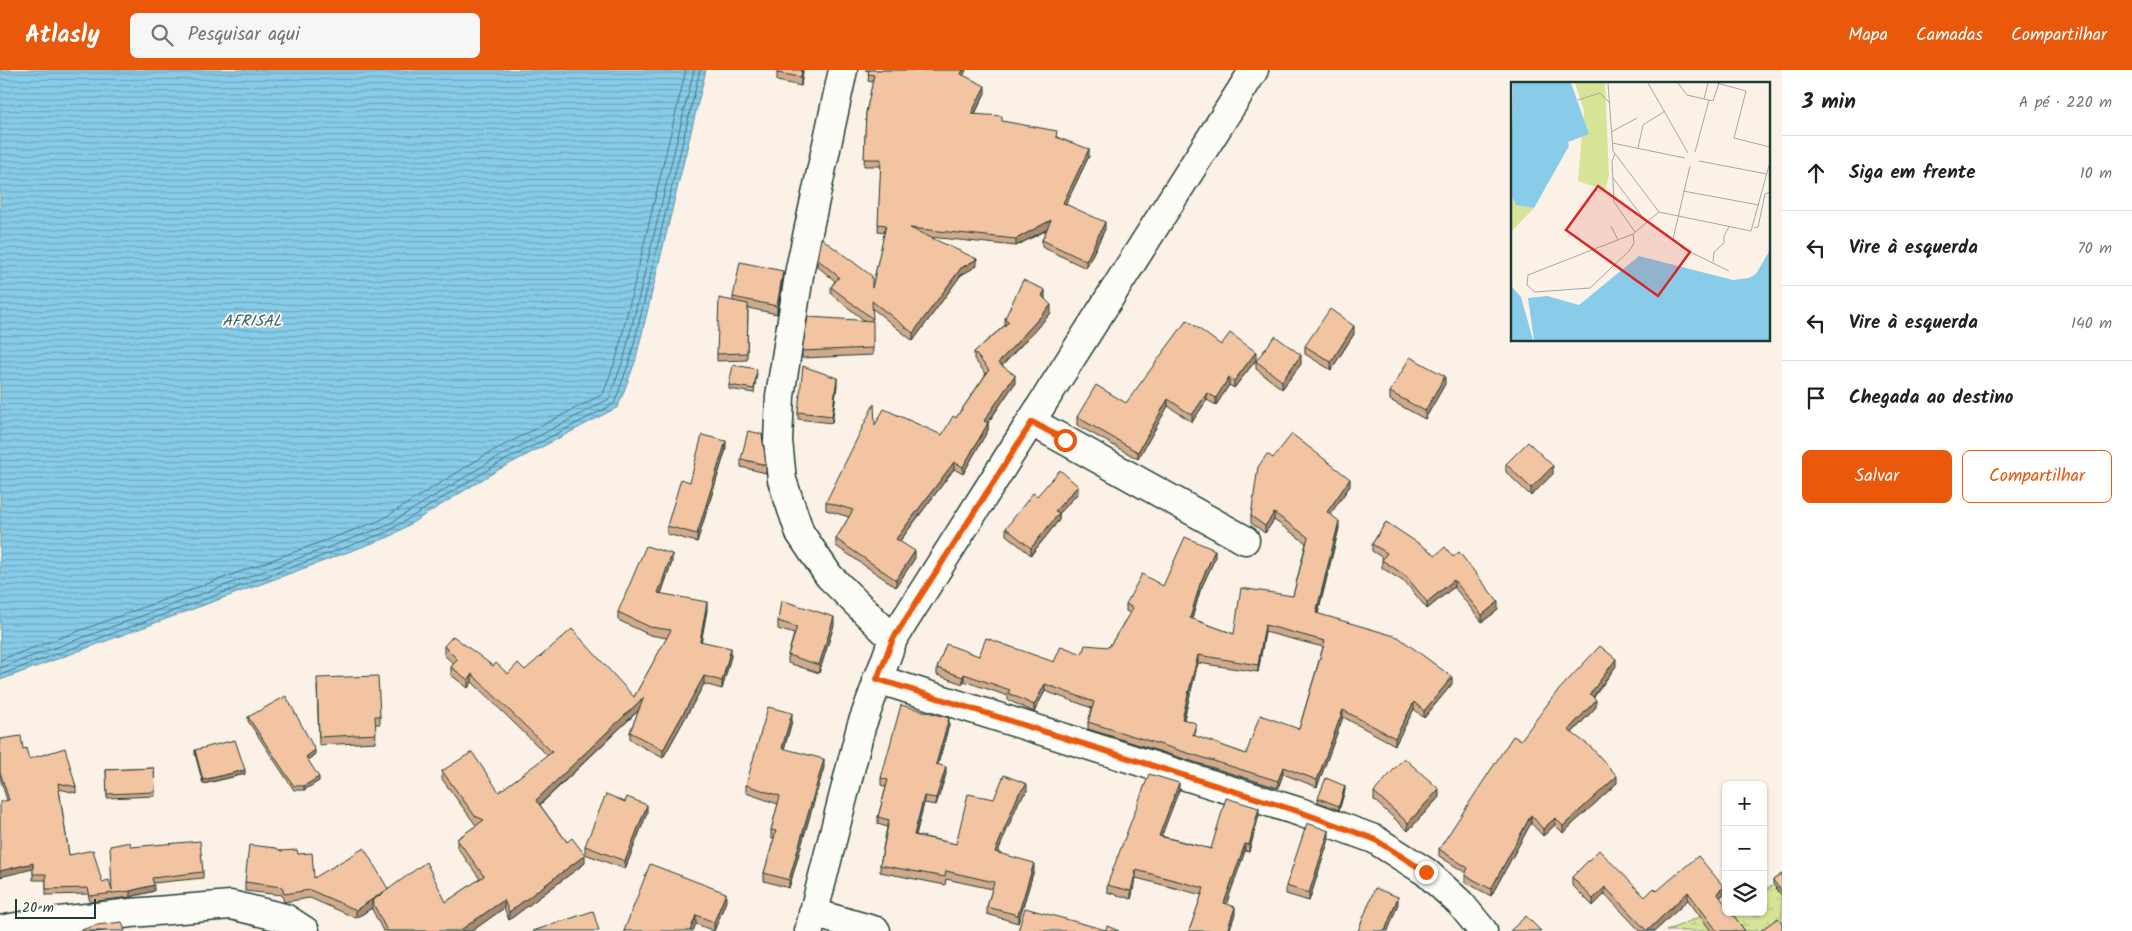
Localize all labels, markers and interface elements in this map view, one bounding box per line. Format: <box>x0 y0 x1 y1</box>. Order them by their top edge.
search box <box>130 13 480 58</box>
text: Atlasly <box>25 16 100 55</box>
text: Pesquisar aqui <box>188 20 300 50</box>
icon: search <box>148 21 176 49</box>
text: Mapa <box>1848 21 1888 50</box>
text: Camadas <box>1916 21 1983 50</box>
text: Compartilhar <box>2011 21 2107 50</box>
inset map <box>1511 82 1770 341</box>
text: 3 min <box>1802 86 1856 119</box>
text: A pé · 220 m <box>2019 90 2112 115</box>
text: Siga em frente <box>1849 158 1976 188</box>
icon: ahead <box>1802 159 1830 187</box>
text: 10 m <box>2080 161 2112 186</box>
text: Vire à esquerda <box>1849 233 1978 263</box>
icon: left <box>1802 234 1830 262</box>
text: 70 m <box>2077 236 2112 261</box>
text: Vire à esquerda <box>1849 308 1978 338</box>
water label: AFRISAL <box>222 309 282 334</box>
icon: left <box>1802 309 1830 337</box>
text: 140 m <box>2071 311 2112 336</box>
text: Chegada ao destino <box>1849 383 2014 413</box>
icon: arrive <box>1802 384 1830 412</box>
route start <box>1054 429 1077 452</box>
button: Salvar <box>1802 450 1952 503</box>
button: Compartilhar <box>1962 450 2112 503</box>
map controls <box>1722 781 1767 916</box>
button: + <box>1722 781 1767 826</box>
button: − <box>1722 826 1767 871</box>
route end <box>1415 861 1438 884</box>
button: layers <box>1722 871 1767 916</box>
scale bar <box>15 896 96 919</box>
text: 20 m <box>22 897 54 919</box>

